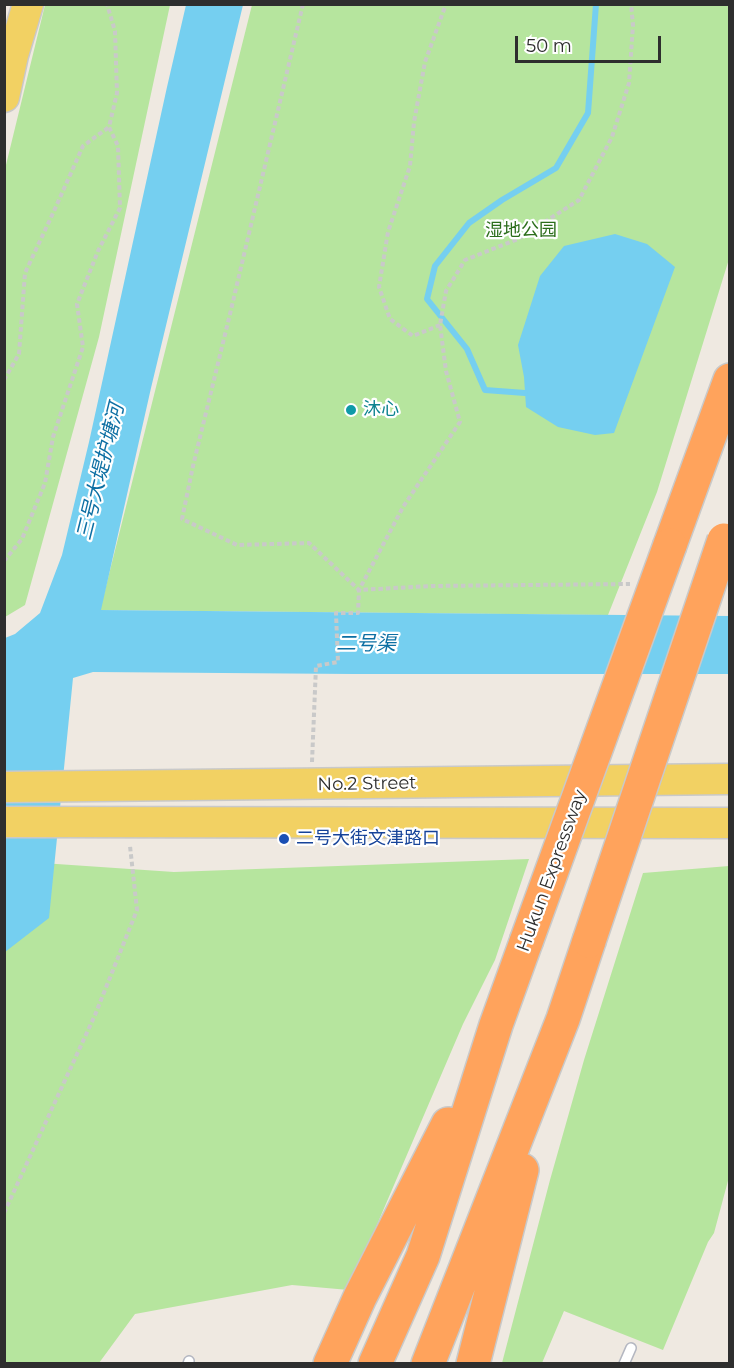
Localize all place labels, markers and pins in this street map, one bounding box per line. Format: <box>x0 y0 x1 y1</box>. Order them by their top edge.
place label: 沐心 <box>363 399 399 421</box>
marker: 沐心 <box>344 403 358 417</box>
place label: 二号大街文津路口 <box>296 828 440 850</box>
marker: 二号大街文津路口 <box>277 832 291 846</box>

